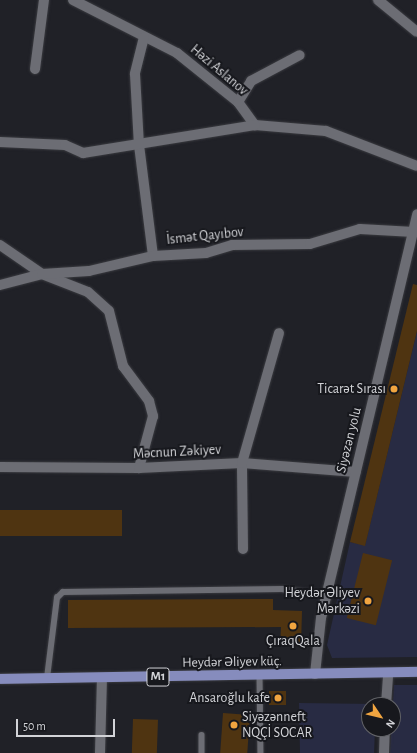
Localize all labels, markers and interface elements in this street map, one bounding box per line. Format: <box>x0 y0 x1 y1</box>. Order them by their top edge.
street label: Həzi Aslanov <box>187 41 251 99</box>
street label: İsmət Qayıbov <box>166 224 244 248</box>
place label: Ticarət Sırası <box>317 381 386 397</box>
marker: Ticarət Sırası <box>389 384 399 394</box>
street label: Siyəzən yolu <box>333 406 365 474</box>
street label: Məcnun Zəkiyev <box>133 441 221 463</box>
place label: Heydər Əliyev Mərkəzi <box>284 585 360 618</box>
marker: Heydər Əliyev Mərkəzi <box>363 596 373 606</box>
marker: ÇıraqQala <box>288 621 298 631</box>
place label: ÇıraqQala <box>266 633 320 649</box>
street label: Heydər Əliyev küç. <box>182 653 282 671</box>
road number: M1 <box>146 666 170 688</box>
place label: Ansaroğlu kafe <box>189 690 270 706</box>
marker: Ansaroğlu kafe <box>273 693 283 703</box>
north arrow <box>361 697 401 737</box>
place label: Siyəzənneft NQÇİ SOCAR <box>242 709 312 742</box>
scale bar <box>18 711 117 737</box>
text: N <box>384 717 397 730</box>
text: 50 m <box>23 720 46 732</box>
marker: Siyəzənneft NQÇİ SOCAR <box>229 720 239 730</box>

